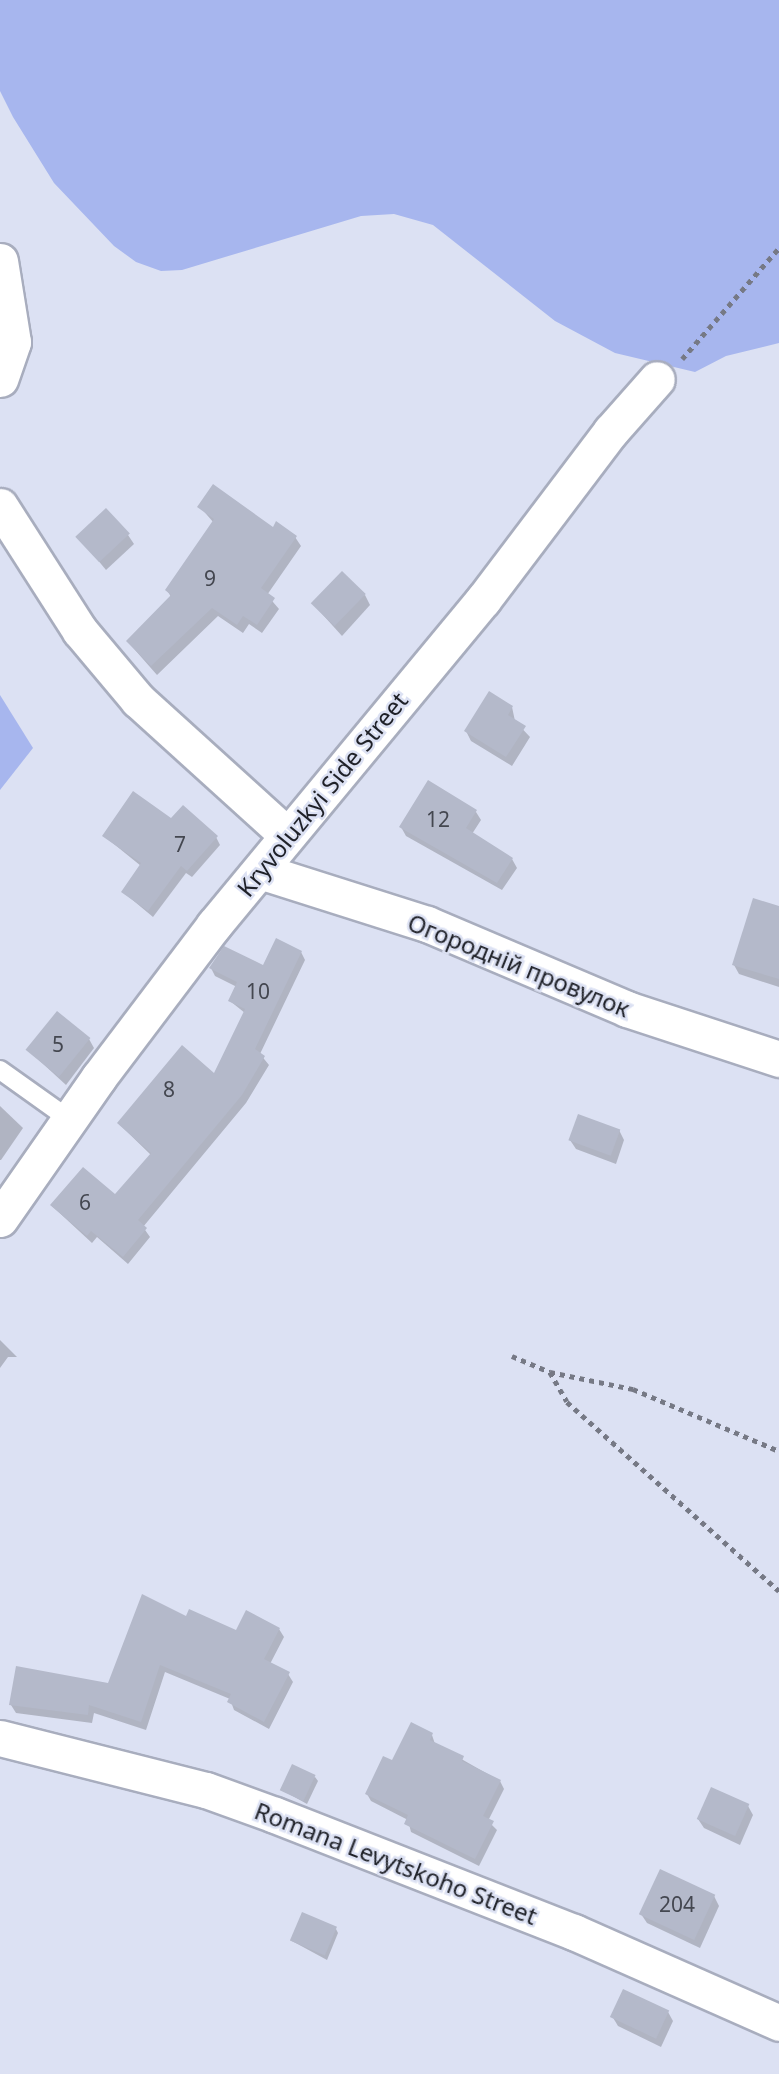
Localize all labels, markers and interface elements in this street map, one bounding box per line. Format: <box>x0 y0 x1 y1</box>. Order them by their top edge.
house number: 9 <box>204 565 216 591</box>
street label: Kryvoluzkyi Side Street <box>231 686 413 902</box>
house number: 12 <box>426 806 450 832</box>
house number: 7 <box>174 831 186 857</box>
street label: Огородній провулок <box>404 907 634 1023</box>
house number: 10 <box>246 978 270 1004</box>
house number: 5 <box>52 1031 64 1057</box>
house number: 8 <box>163 1076 175 1102</box>
house number: 6 <box>79 1189 91 1215</box>
street label: Romana Levytskoho Street <box>251 1796 541 1930</box>
house number: 204 <box>659 1891 695 1917</box>

